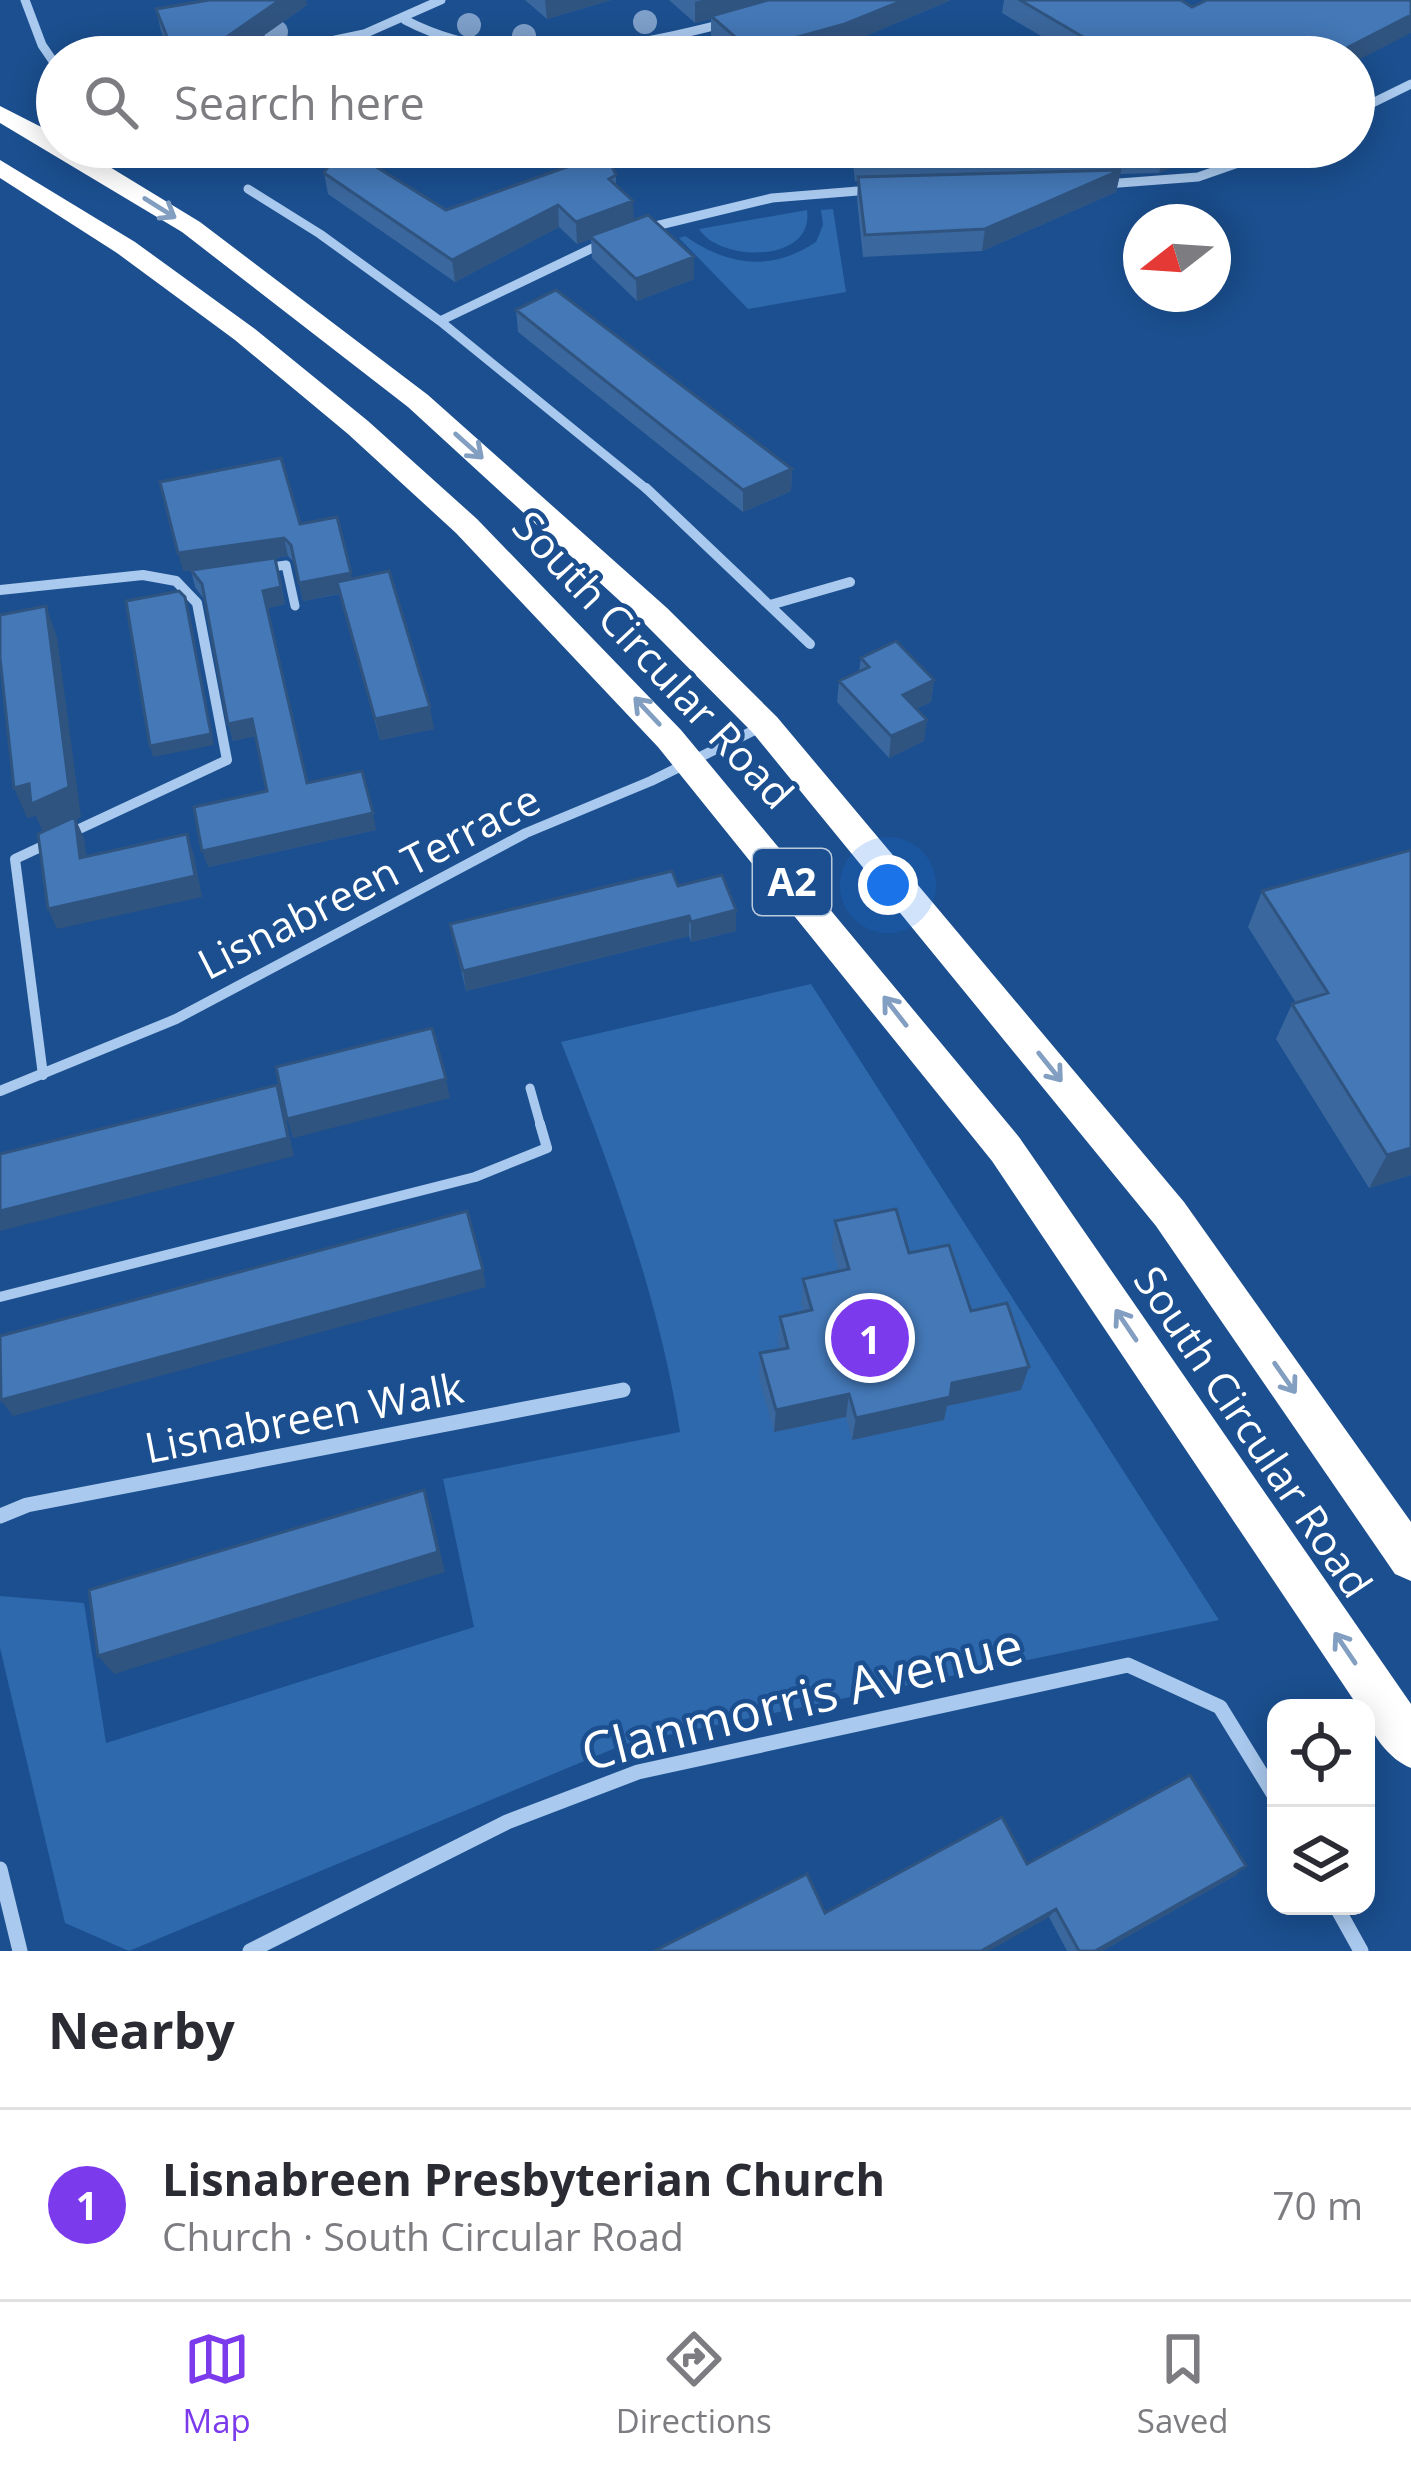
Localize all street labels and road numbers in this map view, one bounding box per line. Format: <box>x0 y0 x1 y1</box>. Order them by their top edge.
street label: South Circular Road <box>501 498 807 820</box>
street label: Lisnabreen Terrace <box>188 770 549 992</box>
road number: A2 <box>753 849 831 915</box>
street label: South Circular Road <box>1122 1254 1386 1608</box>
street label: Lisnabreen Walk <box>140 1358 468 1475</box>
street label: Clanmorris Avenue <box>574 1608 1029 1786</box>

